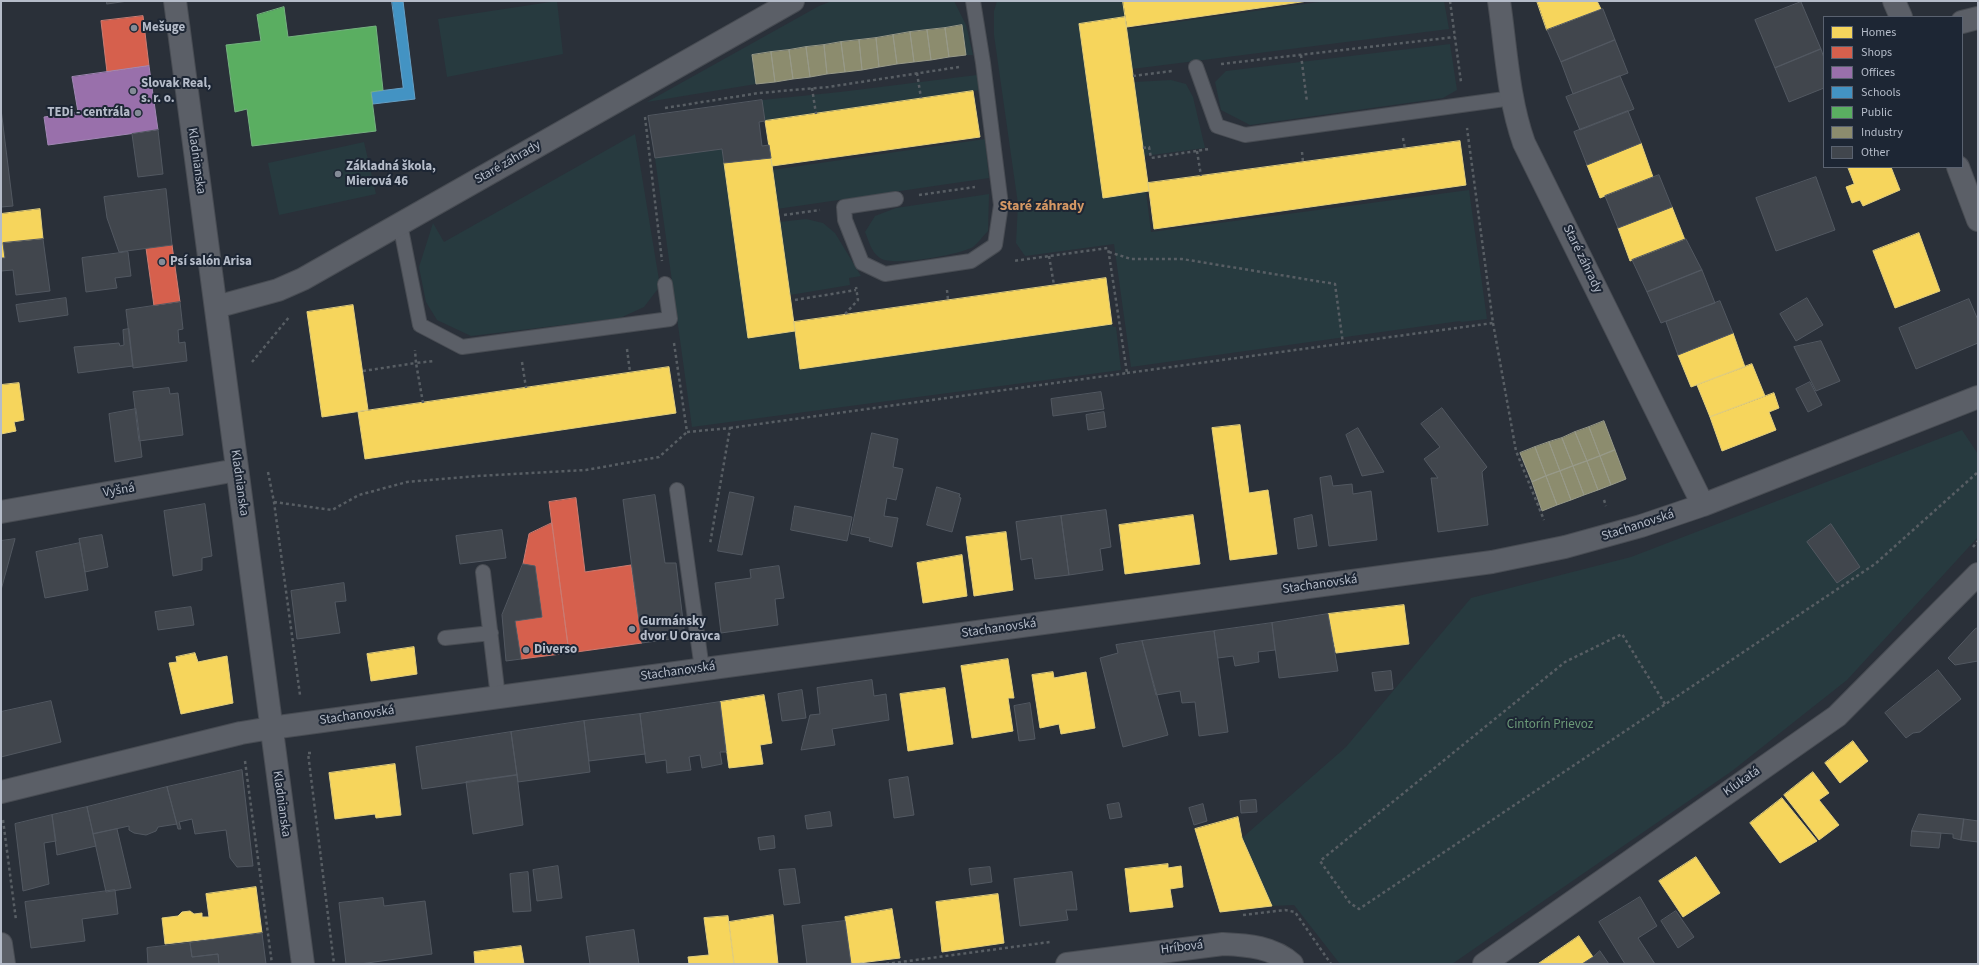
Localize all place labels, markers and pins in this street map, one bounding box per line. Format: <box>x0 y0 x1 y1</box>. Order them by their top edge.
place label: Mešuge <box>142 20 185 36</box>
marker: Mešuge <box>129 23 139 33</box>
place label: Slovak Real, s. r. o. <box>141 76 211 107</box>
marker: Slovak Real, s. r. o. <box>128 86 138 96</box>
place label: TEDi - centrála <box>47 105 130 121</box>
marker: TEDi - centrála <box>133 108 143 118</box>
place label: Základná škola, Mierová 46 <box>346 159 436 190</box>
marker: Základná škola, Mierová 46 <box>333 169 343 179</box>
place label: Psí salón Arisa <box>170 254 252 270</box>
marker: Psí salón Arisa <box>157 257 167 267</box>
place label: Gurmánsky dvor U Oravca <box>640 614 720 645</box>
marker: Gurmánsky dvor U Oravca <box>627 624 637 634</box>
place label: Diverso <box>534 642 577 658</box>
marker: Diverso <box>521 645 531 655</box>

